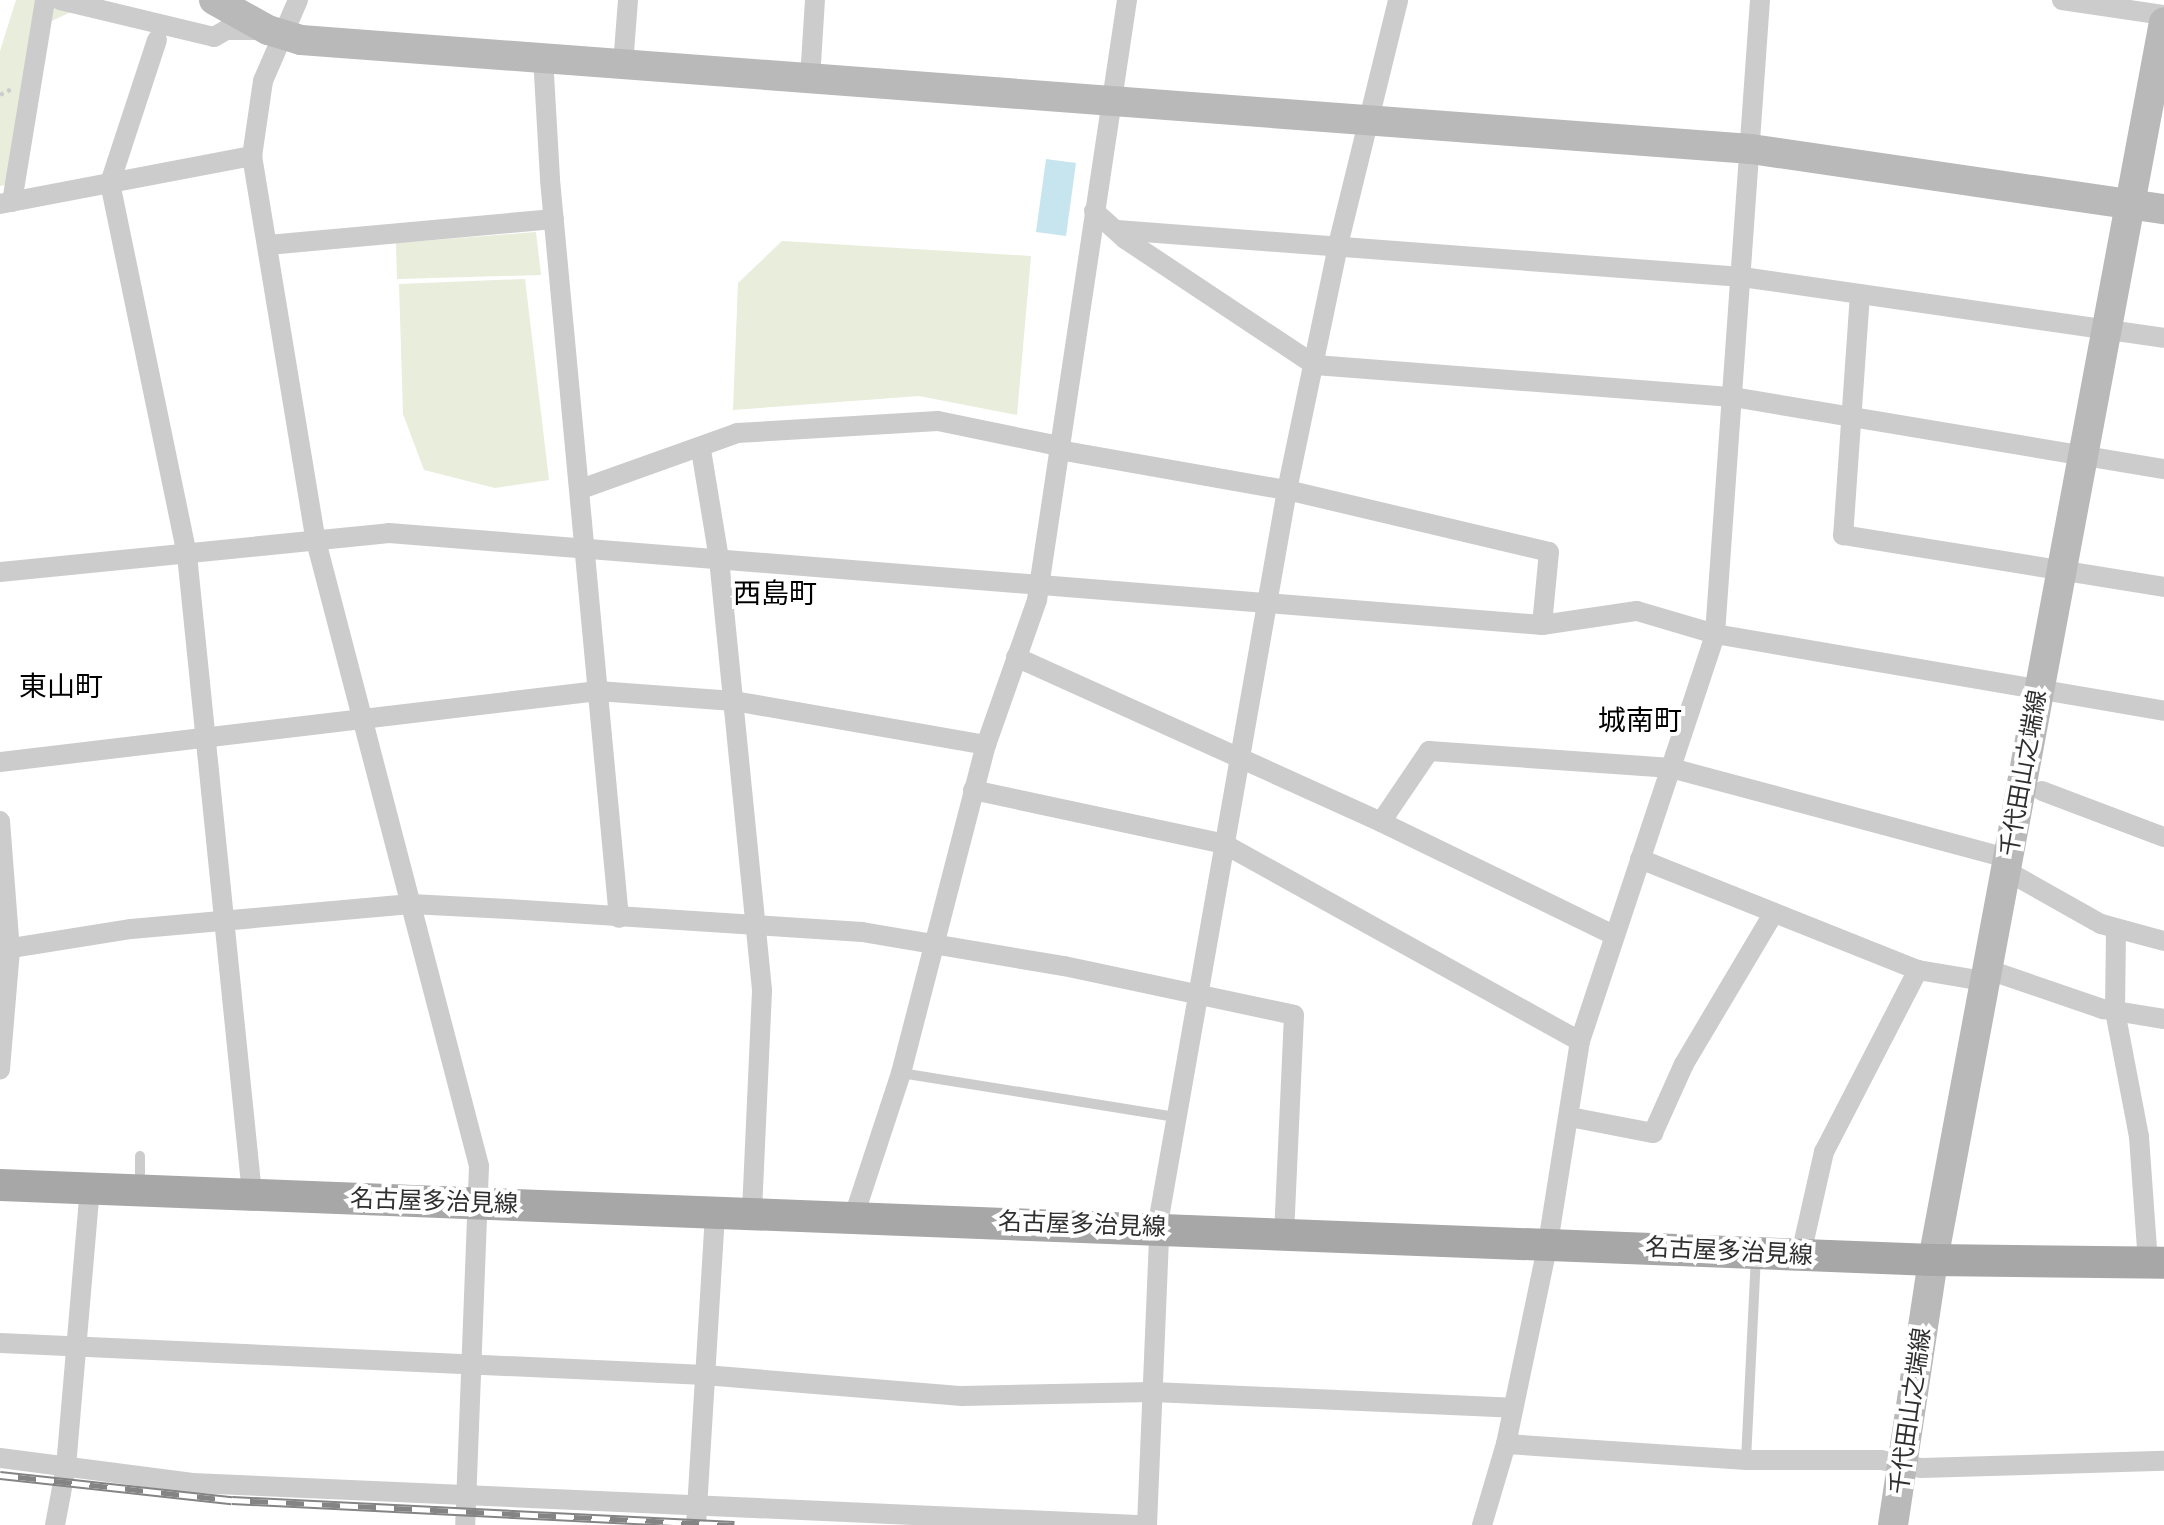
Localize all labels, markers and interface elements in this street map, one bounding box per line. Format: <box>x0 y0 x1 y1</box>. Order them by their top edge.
district label: 西島町 <box>733 577 817 611</box>
district label: 東山町 <box>19 670 103 704</box>
street label: 千代田山之端線 <box>1994 688 2052 858</box>
district label: 城南町 <box>1598 704 1682 738</box>
street label: 名古屋多治見線 <box>350 1184 518 1218</box>
street label: 名古屋多治見線 <box>998 1207 1166 1241</box>
street label: 名古屋多治見線 <box>1644 1232 1814 1270</box>
street label: 千代田山之端線 <box>1884 1326 1936 1496</box>

